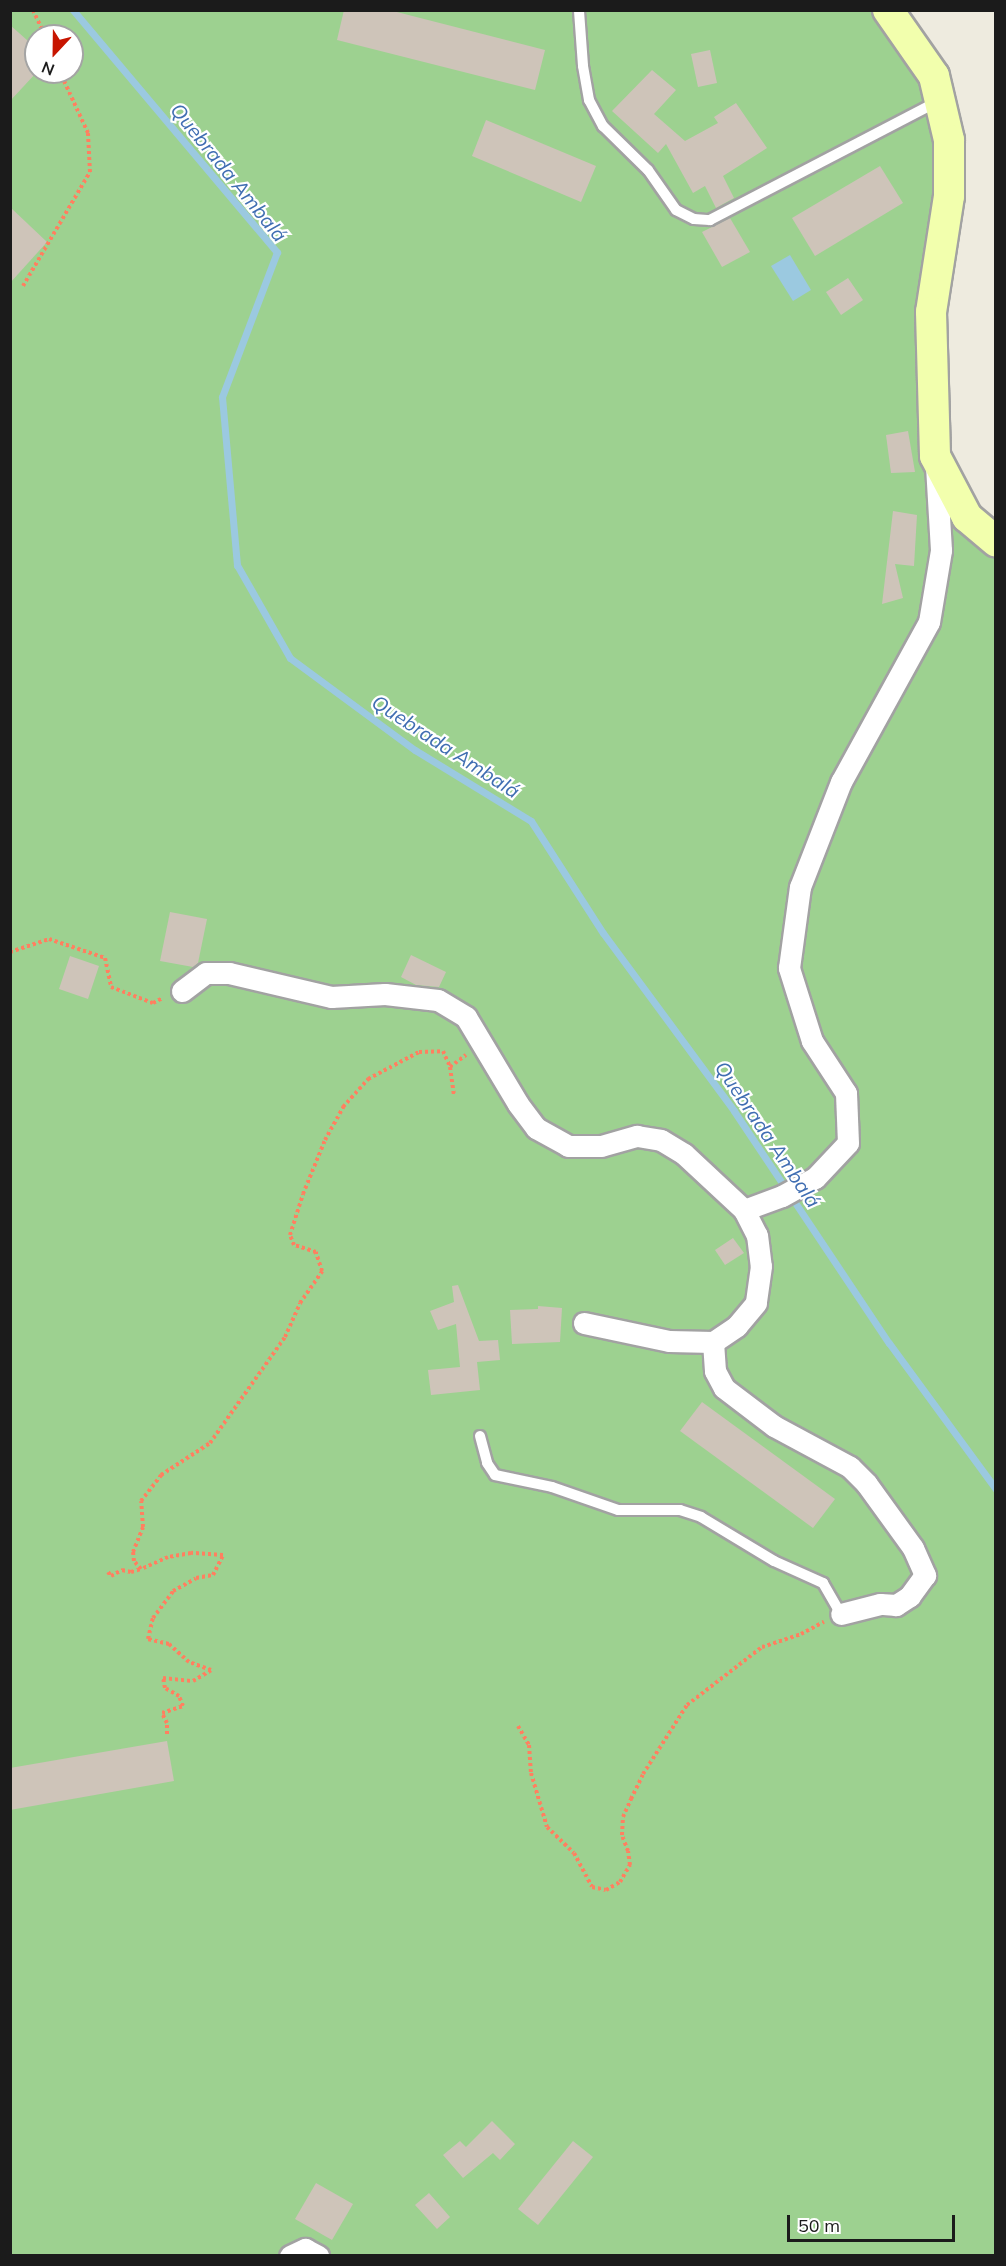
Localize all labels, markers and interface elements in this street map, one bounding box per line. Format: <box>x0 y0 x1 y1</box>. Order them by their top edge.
north arrow <box>24 24 84 84</box>
text: N <box>39 57 57 80</box>
water label: Quebrada Ambalá <box>166 98 292 246</box>
water label: Quebrada Ambalá <box>368 689 524 803</box>
water label: Quebrada Ambalá <box>710 1056 826 1212</box>
scale bar <box>790 2203 958 2241</box>
text: 50 m <box>798 2214 840 2237</box>

